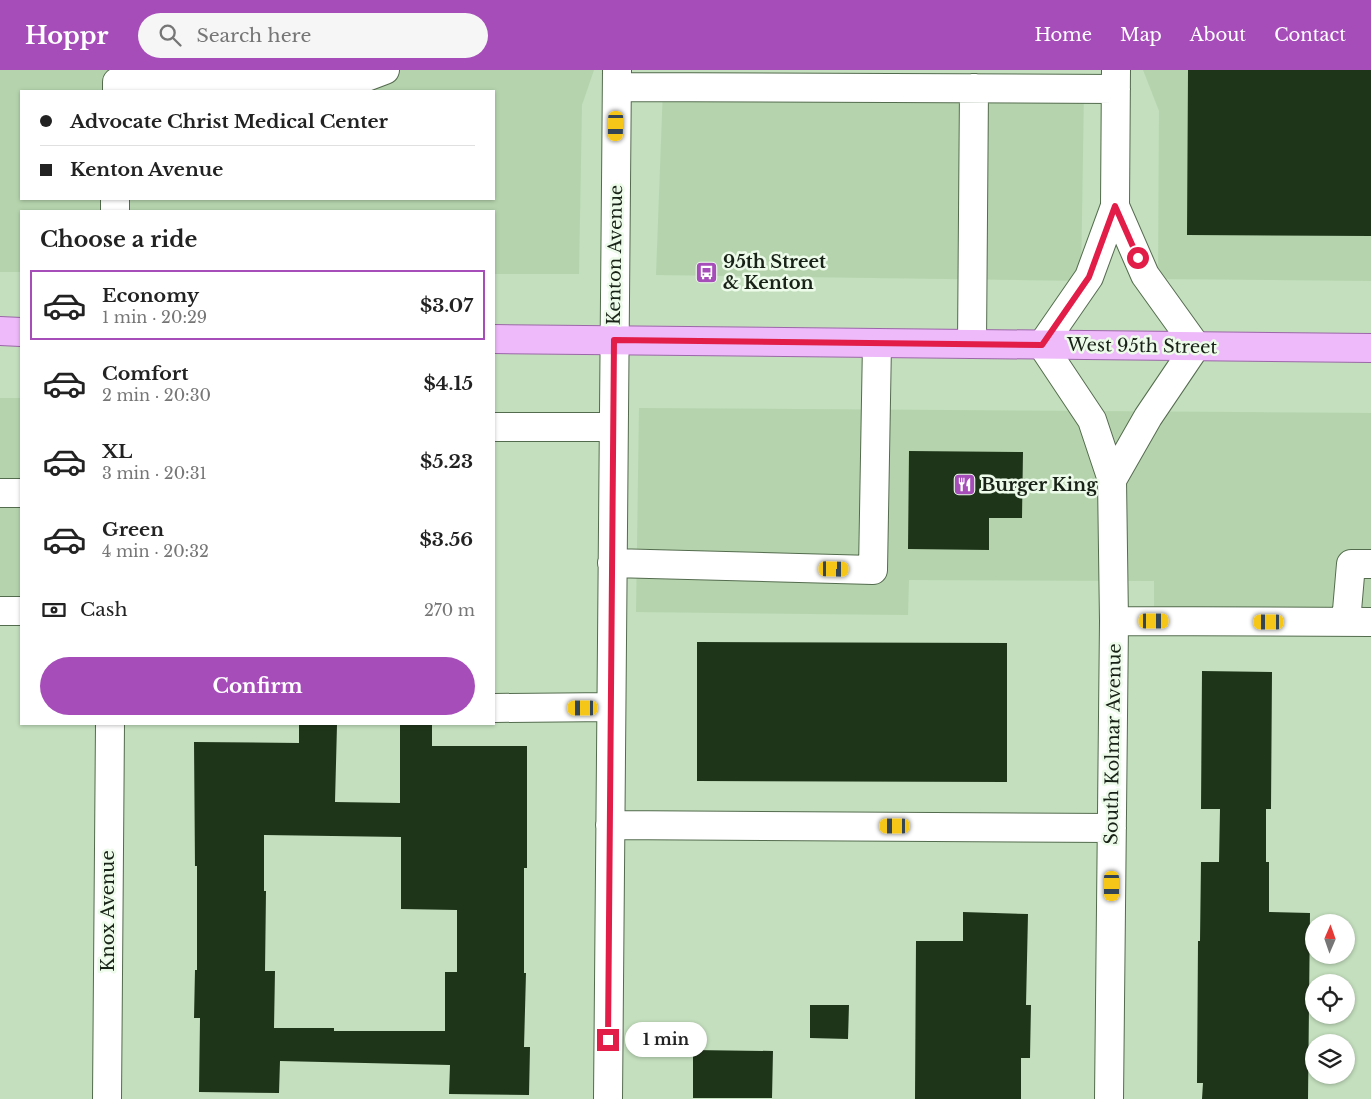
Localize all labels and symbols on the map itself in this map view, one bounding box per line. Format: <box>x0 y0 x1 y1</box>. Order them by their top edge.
car <box>608 111 623 141</box>
street label: Kenton Avenue <box>603 185 627 325</box>
route start <box>1127 247 1149 269</box>
place label: 95th Street & Kenton <box>723 251 826 294</box>
bus stop icon: 95th Street & Kenton <box>695 260 719 284</box>
street label: West 95th Street <box>1066 334 1218 358</box>
restaurant icon: Burger King <box>953 473 977 497</box>
place label: Burger King <box>981 474 1098 496</box>
car <box>818 561 849 577</box>
car <box>1139 614 1169 629</box>
car <box>1254 615 1284 630</box>
street label: South Kolmar Avenue <box>1100 643 1126 845</box>
car <box>568 701 598 716</box>
car <box>880 819 910 834</box>
street label: Knox Avenue <box>97 850 119 972</box>
car <box>1104 871 1119 901</box>
north arrow <box>1305 914 1355 964</box>
callout: 1 min <box>626 1022 708 1058</box>
route end <box>597 1029 619 1051</box>

